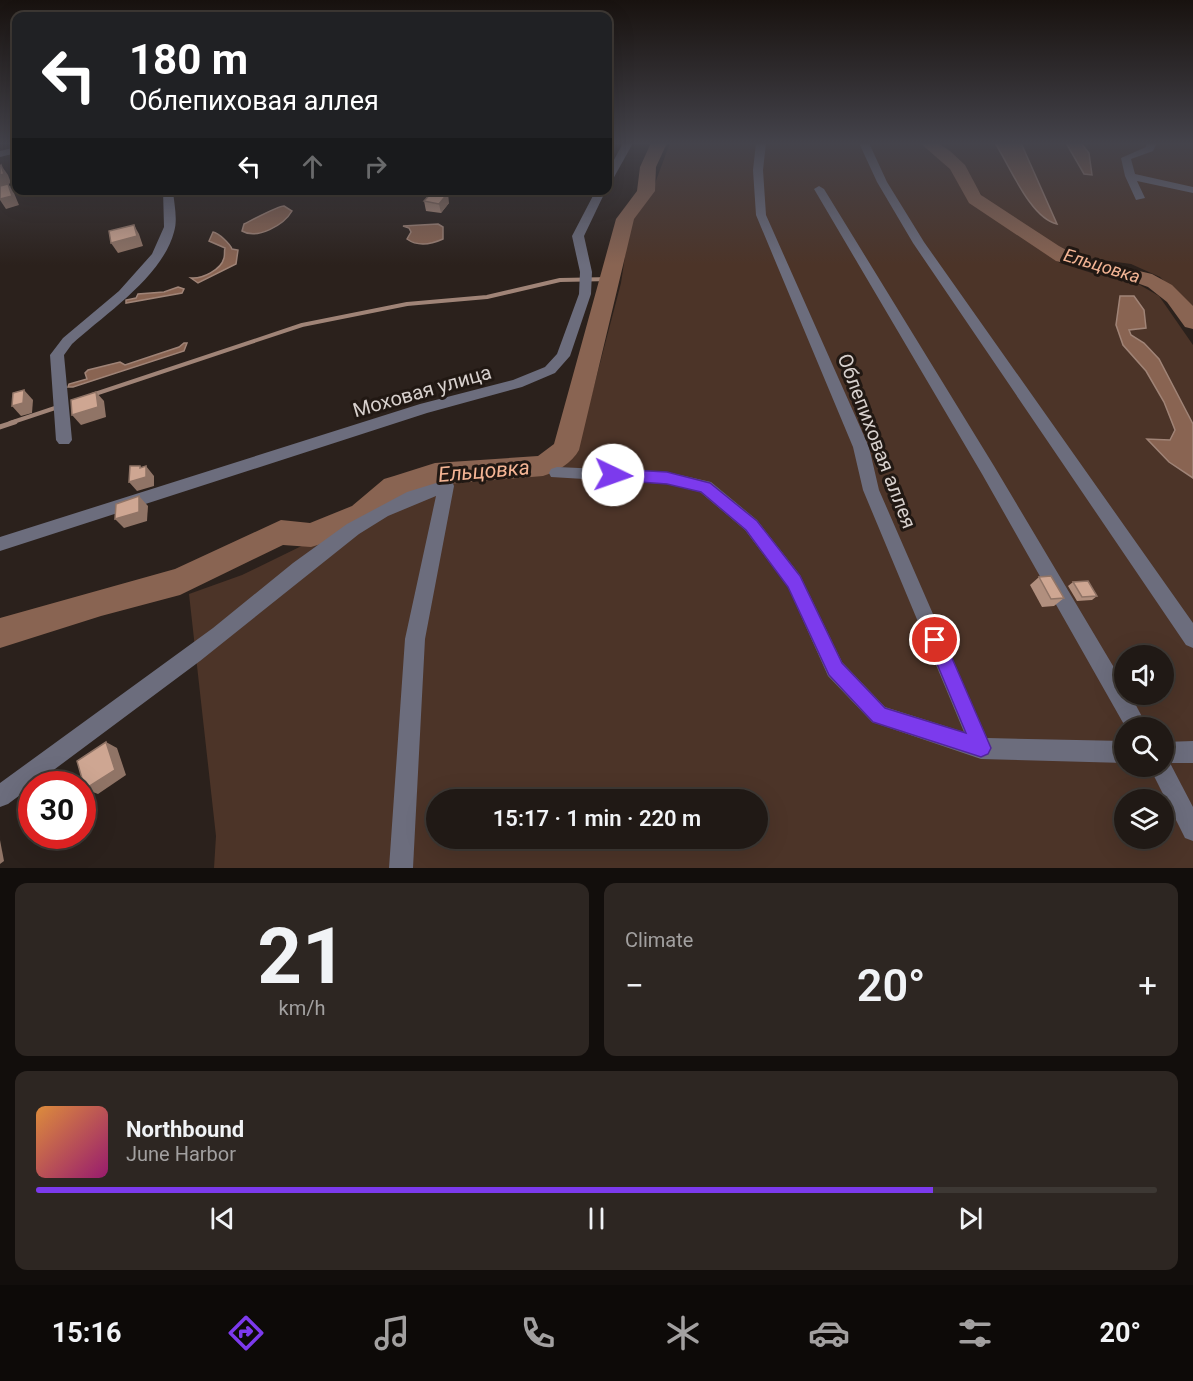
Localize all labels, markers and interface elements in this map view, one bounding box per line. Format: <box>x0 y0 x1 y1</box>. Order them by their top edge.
text: 180 m <box>129 35 248 84</box>
icon: left <box>30 36 108 114</box>
text: Облепиховая аллея <box>129 85 379 117</box>
icon: left <box>233 150 266 183</box>
icon: ahead <box>296 150 329 183</box>
icon: right <box>359 150 392 183</box>
water label: Ельцовка <box>1061 244 1143 287</box>
street label: Облепиховая аллея <box>833 350 921 532</box>
street label: Моховая улица <box>350 360 494 422</box>
position arrow <box>581 443 645 507</box>
water label: Ельцовка <box>437 455 531 487</box>
pin <box>909 614 960 665</box>
icon: arrive <box>918 623 951 656</box>
map controls <box>1114 645 1174 849</box>
button: sound <box>1114 645 1174 705</box>
button: search <box>1114 717 1174 777</box>
speed limit sign: 30 <box>18 771 96 849</box>
button: layers <box>1114 789 1174 849</box>
text: 15:17 · 1 min · 220 m <box>493 806 701 831</box>
text: 21 <box>257 911 347 1002</box>
text: Climate <box>625 928 693 952</box>
text: 20° <box>857 959 925 1012</box>
text: − <box>625 966 644 1005</box>
text: + <box>1138 966 1157 1005</box>
text: km/h <box>279 996 325 1020</box>
text: Northbound <box>126 1117 244 1142</box>
text: June Harbor <box>126 1142 236 1166</box>
icon: previous <box>206 1202 239 1235</box>
icon: pause <box>580 1202 613 1235</box>
icon: next <box>954 1202 987 1235</box>
icon: directions <box>225 1312 267 1354</box>
icon: music <box>371 1312 413 1354</box>
icon: phone <box>517 1312 559 1354</box>
icon: climate <box>662 1312 704 1354</box>
icon: car <box>808 1312 850 1354</box>
icon: filters <box>954 1312 996 1354</box>
text: 15:16 <box>52 1317 121 1349</box>
text: 20° <box>1100 1317 1141 1349</box>

